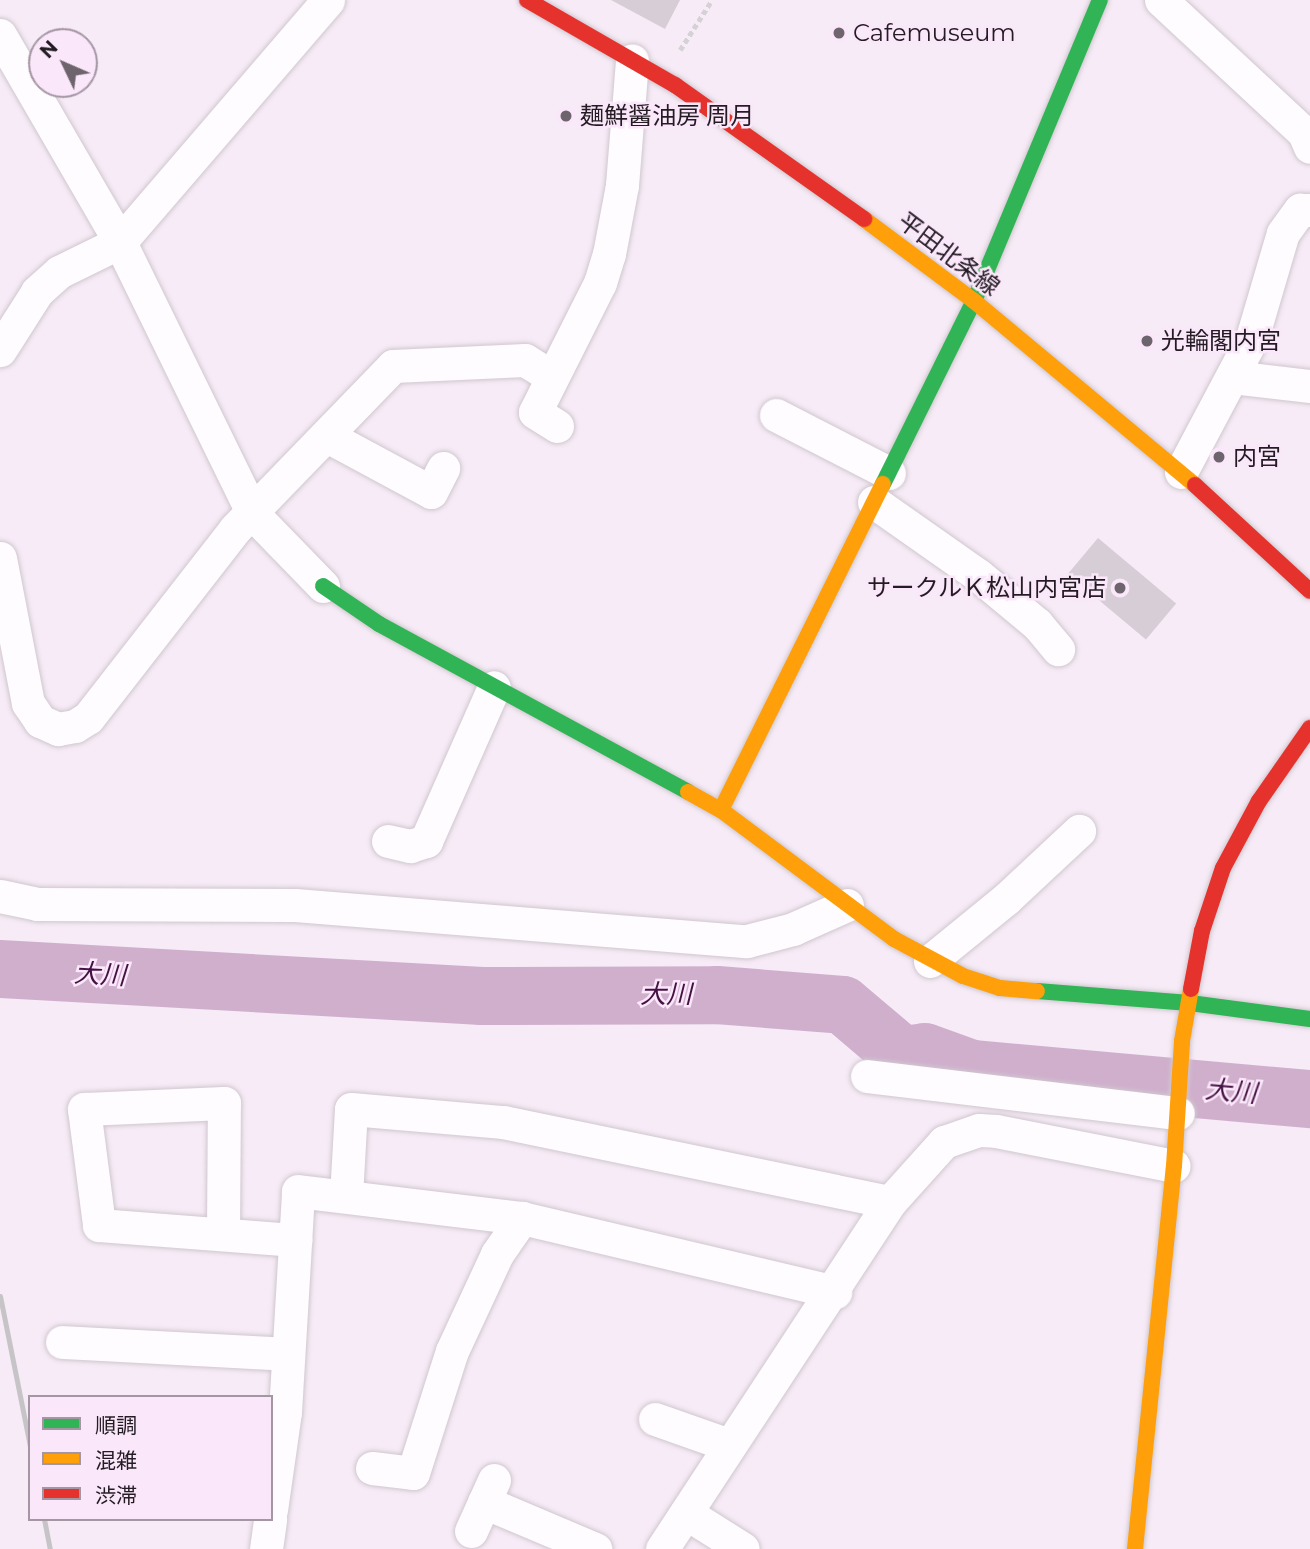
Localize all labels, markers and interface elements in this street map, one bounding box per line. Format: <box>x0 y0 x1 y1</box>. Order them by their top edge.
place label: Cafemuseum <box>853 19 1016 47</box>
marker: Cafemuseum <box>831 25 847 41</box>
north arrow <box>28 28 98 98</box>
text: N <box>35 36 63 63</box>
place label: 麺鮮醤油房 周月 <box>580 102 754 130</box>
marker: 麺鮮醤油房 周月 <box>558 108 574 124</box>
street label: 平田北条線 <box>892 206 1006 302</box>
place label: 光輪閣内宮 <box>1161 327 1281 355</box>
marker: 光輪閣内宮 <box>1139 333 1155 349</box>
place label: 内宮 <box>1233 443 1281 471</box>
marker: 内宮 <box>1211 449 1227 465</box>
place label: サークルＫ松山内宮店 <box>866 574 1106 602</box>
marker: サークルＫ松山内宮店 <box>1112 580 1128 596</box>
water label: 大川 <box>73 958 127 992</box>
water label: 大川 <box>640 979 692 1011</box>
water label: 大川 <box>1204 1074 1258 1110</box>
legend <box>28 1395 273 1521</box>
text: 順調 <box>95 1413 137 1438</box>
text: 混雑 <box>95 1448 137 1473</box>
text: 渋滞 <box>95 1483 137 1508</box>

